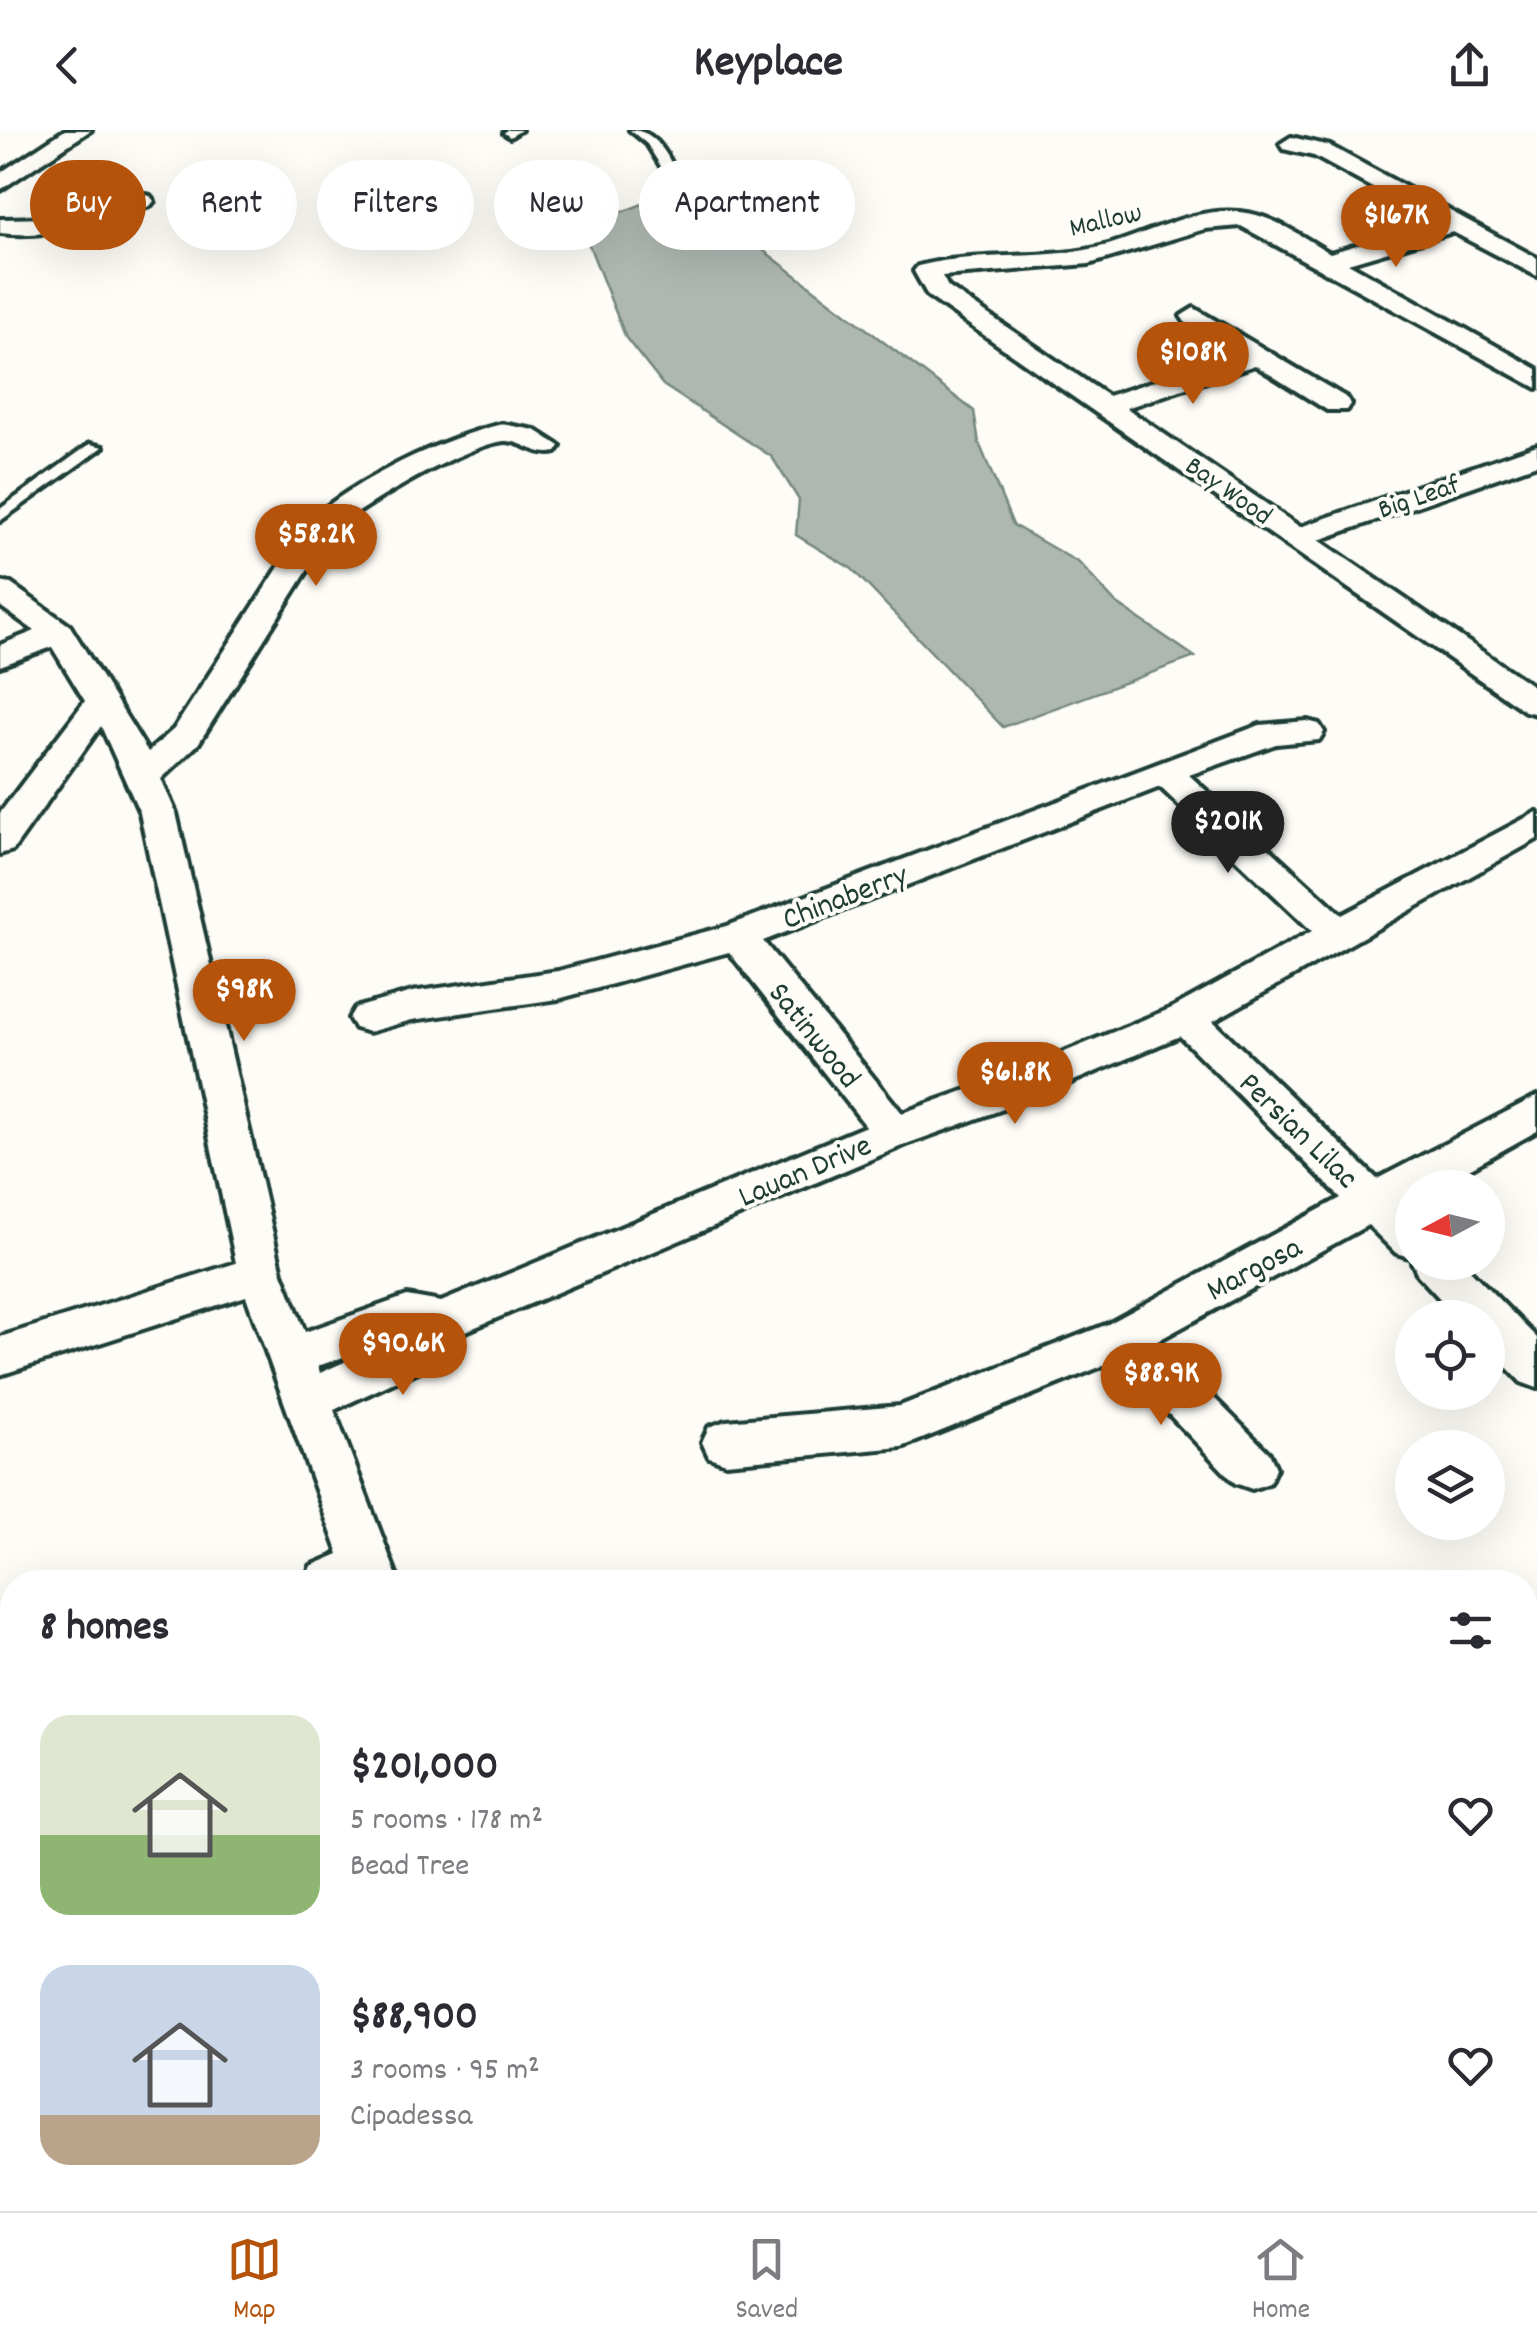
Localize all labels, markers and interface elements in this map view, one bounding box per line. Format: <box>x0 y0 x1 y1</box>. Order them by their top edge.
text: Keyplace <box>694 33 843 97</box>
icon: back <box>40 38 95 93</box>
icon: share <box>1442 38 1497 93</box>
chip: Buy <box>30 160 146 250</box>
chip: Rent <box>166 160 297 250</box>
chip: Filters <box>317 160 474 250</box>
chip: New <box>494 160 619 250</box>
chip: Apartment <box>639 160 855 250</box>
pin: $167K <box>1326 185 1466 270</box>
text: $167K <box>1363 194 1429 240</box>
street label: Mallow <box>1066 195 1146 251</box>
pin: $108K <box>1123 322 1263 407</box>
text: $108K <box>1159 331 1227 377</box>
street label: Bay Wood <box>1175 449 1279 538</box>
street label: Big Leaf <box>1373 467 1467 532</box>
pin: $58.2K <box>235 504 397 589</box>
text: $58.2K <box>277 513 355 559</box>
pin: $201K <box>1158 791 1298 876</box>
text: $201K <box>1193 800 1263 846</box>
street label: Chinaberry <box>777 854 916 945</box>
pin: $98K <box>185 959 303 1044</box>
text: $98K <box>215 968 273 1014</box>
street label: Satinwood <box>755 974 870 1100</box>
pin: $61.8K <box>934 1042 1096 1127</box>
text: $61.8K <box>979 1051 1051 1097</box>
street label: Persian Lilac <box>1226 1063 1367 1202</box>
street label: Lauan Drive <box>732 1125 880 1222</box>
north arrow <box>1395 1170 1505 1280</box>
map controls <box>1395 1170 1505 1540</box>
street label: Margosa <box>1199 1227 1312 1316</box>
button: locate <box>1395 1300 1505 1410</box>
pin: $90.6K <box>322 1313 484 1398</box>
text: $90.6K <box>361 1322 445 1368</box>
pin: $88.9K <box>1080 1343 1242 1428</box>
text: $88.9K <box>1123 1352 1199 1398</box>
button: layers <box>1395 1430 1505 1540</box>
text: 8 homes <box>40 1600 169 1660</box>
icon: filters <box>1443 1603 1498 1658</box>
text: $201,000 <box>350 1739 498 1799</box>
icon: home <box>120 1755 240 1875</box>
icon: heart <box>1443 1788 1498 1843</box>
text: 5 rooms · 178 m² <box>350 1799 543 1845</box>
text: Bead Tree <box>350 1845 469 1891</box>
text: $88,900 <box>350 1989 478 2049</box>
icon: home <box>120 2005 240 2125</box>
icon: heart <box>1443 2038 1498 2093</box>
text: 3 rooms · 95 m² <box>350 2049 540 2095</box>
text: Cipadessa <box>350 2095 472 2141</box>
tab: Map <box>227 2232 282 2332</box>
tab: Saved <box>736 2232 798 2332</box>
tab: Home <box>1252 2232 1310 2332</box>

